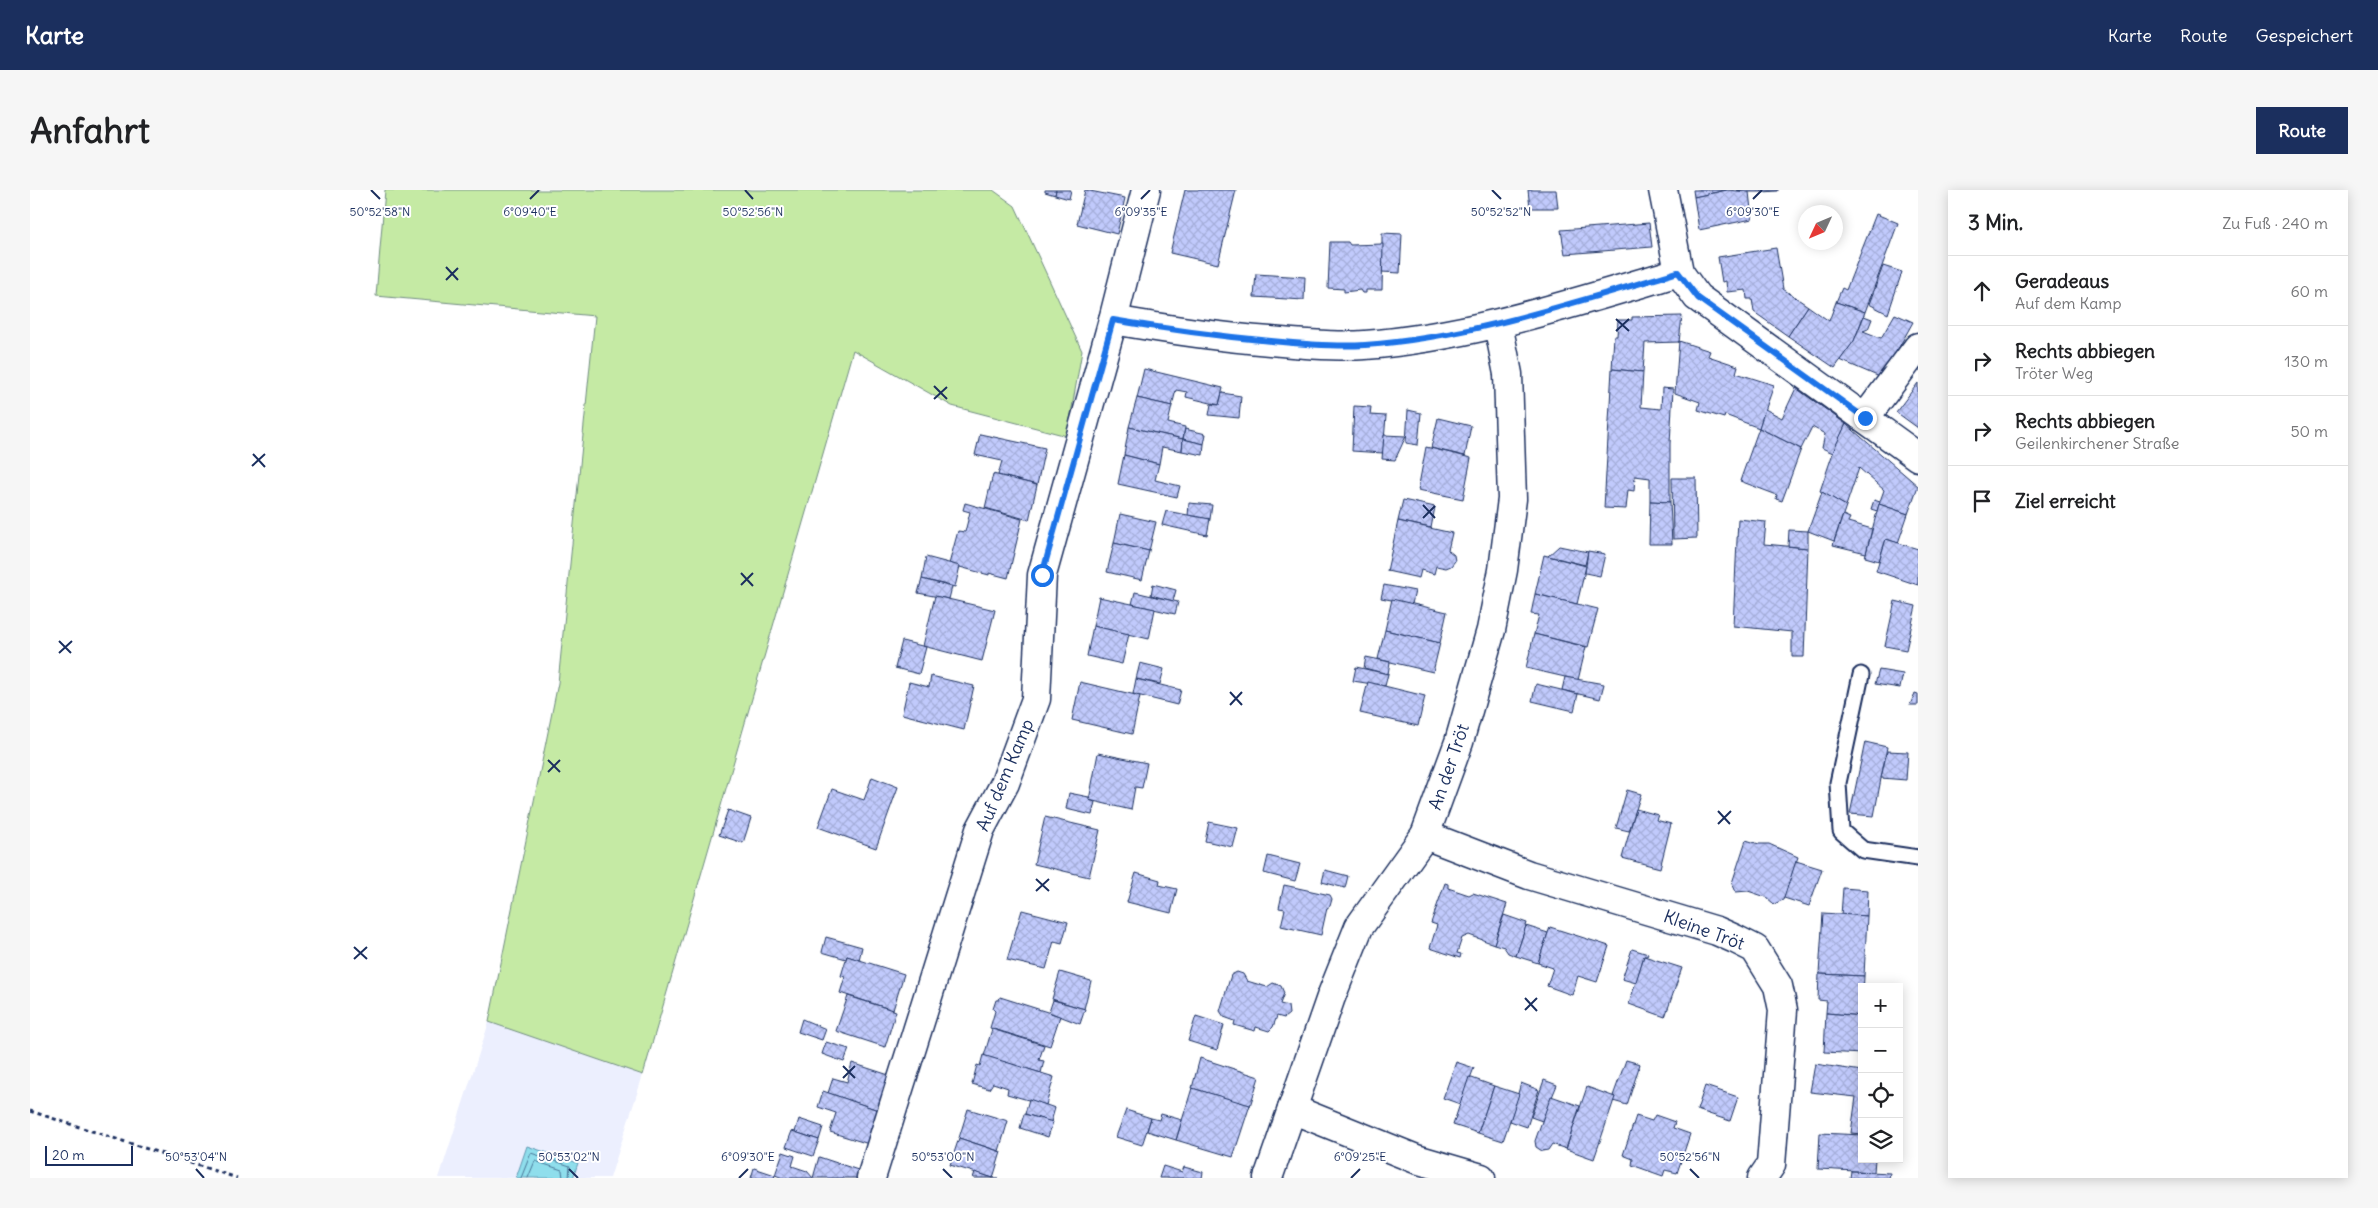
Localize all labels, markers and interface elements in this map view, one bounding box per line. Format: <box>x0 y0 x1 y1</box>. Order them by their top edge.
text: Karte <box>25 20 84 50</box>
text: Karte <box>2108 24 2152 47</box>
text: Route <box>2180 24 2227 47</box>
text: Gespeichert <box>2255 24 2353 47</box>
button: Route <box>2256 107 2348 154</box>
text: Anfahrt <box>30 108 150 152</box>
text: 50°52'58"N <box>350 204 410 219</box>
text: 6°09'40"E <box>503 204 557 219</box>
text: 50°52'56"N <box>723 204 783 219</box>
text: 6°09'35"E <box>1115 204 1167 219</box>
text: 50°52'52"N <box>1471 204 1531 219</box>
text: 6°09'30"E <box>1726 204 1780 219</box>
north arrow <box>1798 205 1843 250</box>
text: 3 Min. <box>1968 209 2023 236</box>
text: Zu Fuß · 240 m <box>2222 213 2328 233</box>
text: Geradeaus <box>2015 269 2109 293</box>
icon: ahead <box>1968 277 1996 305</box>
text: 60 m <box>2290 281 2328 301</box>
text: Auf dem Kamp <box>2015 293 2122 313</box>
text: Rechts abbiegen <box>2015 339 2155 363</box>
icon: right <box>1968 347 1996 375</box>
text: 130 m <box>2284 351 2328 371</box>
text: Tröter Weg <box>2015 363 2093 383</box>
route end <box>1854 407 1877 430</box>
text: Rechts abbiegen <box>2015 409 2155 433</box>
icon: right <box>1968 417 1996 445</box>
text: 50 m <box>2290 421 2328 441</box>
text: Geilenkirchener Straße <box>2015 433 2179 453</box>
icon: arrive <box>1968 487 1996 515</box>
text: Ziel erreicht <box>2015 489 2116 513</box>
route start <box>1031 564 1054 587</box>
street label: Auf dem Kamp <box>971 715 1039 834</box>
street label: An der Tröt <box>1423 721 1474 813</box>
street label: Kleine Tröt <box>1660 904 1748 955</box>
map controls <box>1858 983 1903 1163</box>
button: + <box>1858 983 1903 1028</box>
button: − <box>1858 1028 1903 1073</box>
button: locate <box>1858 1073 1903 1118</box>
button: layers <box>1858 1118 1903 1163</box>
scale bar <box>45 1143 132 1166</box>
text: 20 m <box>52 1146 85 1164</box>
text: 50°53'04"N <box>165 1149 227 1164</box>
text: 50°53'02"N <box>538 1149 600 1164</box>
text: 6°09'30"E <box>721 1149 775 1164</box>
text: 50°53'00"N <box>912 1149 975 1164</box>
text: 6°09'25"E <box>1334 1149 1386 1164</box>
text: 50°52'56"N <box>1660 1149 1720 1164</box>

